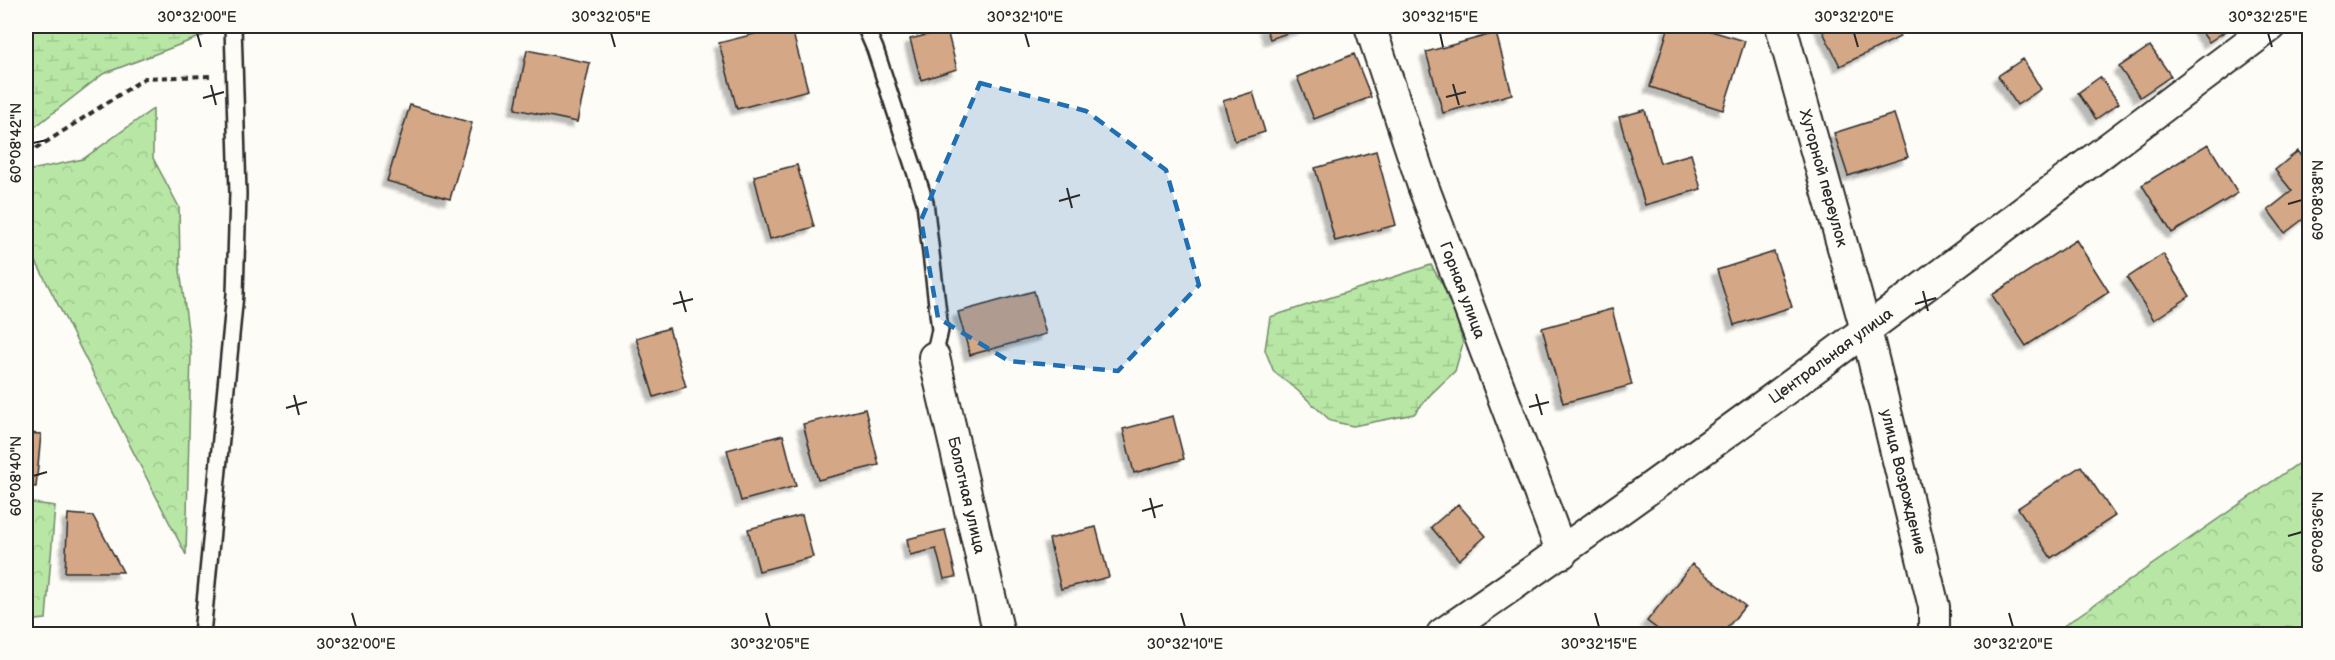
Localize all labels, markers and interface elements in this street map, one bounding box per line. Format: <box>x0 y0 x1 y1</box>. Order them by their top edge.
text: 30°32'00"E <box>157 8 237 27</box>
text: 30°32'05"E <box>571 8 651 27</box>
text: 30°32'10"E <box>987 8 1063 27</box>
text: 30°32'15"E <box>1402 8 1478 27</box>
text: 30°32'20"E <box>1814 8 1894 27</box>
text: 30°32'25"E <box>2228 8 2308 27</box>
text: 60°08'42"N <box>7 103 26 183</box>
street label: Хуторной переулок <box>1795 107 1852 250</box>
text: 60°08'38"N <box>2309 160 2328 240</box>
street label: Горная улица <box>1435 239 1490 342</box>
street label: Центральная улица <box>1765 304 1897 408</box>
street label: улица Возрождение <box>1876 407 1930 556</box>
street label: Болотная улица <box>943 435 990 556</box>
text: 60°08'40"N <box>7 436 26 516</box>
text: 60°08'36"N <box>2309 491 2328 573</box>
text: 30°32'00"E <box>316 635 396 654</box>
text: 30°32'05"E <box>730 635 810 654</box>
text: 30°32'10"E <box>1147 635 1223 654</box>
text: 30°32'15"E <box>1561 635 1637 654</box>
text: 30°32'20"E <box>1973 635 2053 654</box>

